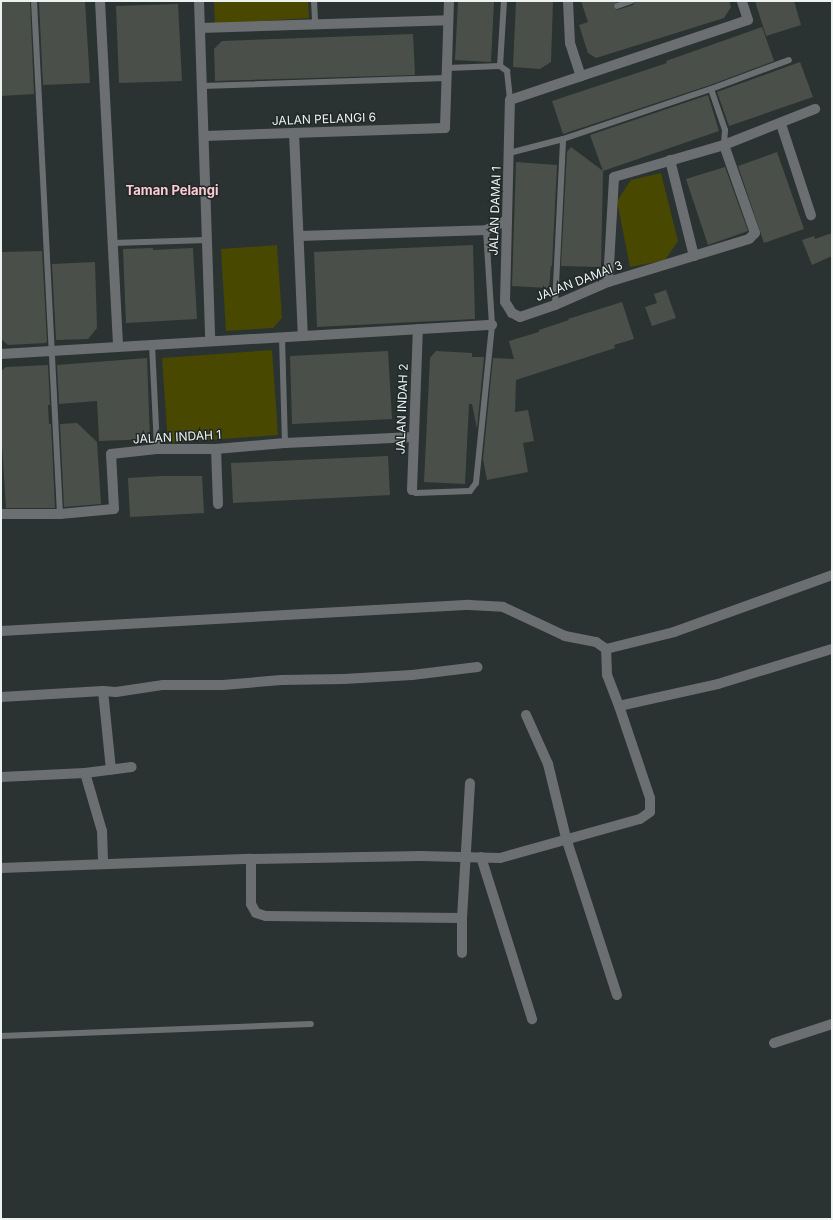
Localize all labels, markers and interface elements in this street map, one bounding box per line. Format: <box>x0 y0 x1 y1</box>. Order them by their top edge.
street label: JALAN PELANGI 6 <box>272 110 376 128</box>
street label: JALAN DAMAI 1 <box>486 166 504 256</box>
district label: Taman Pelangi <box>126 182 218 198</box>
street label: JALAN DAMAI 3 <box>533 258 625 304</box>
street label: JALAN INDAH 2 <box>393 363 411 455</box>
street label: JALAN INDAH 1 <box>133 427 221 447</box>

